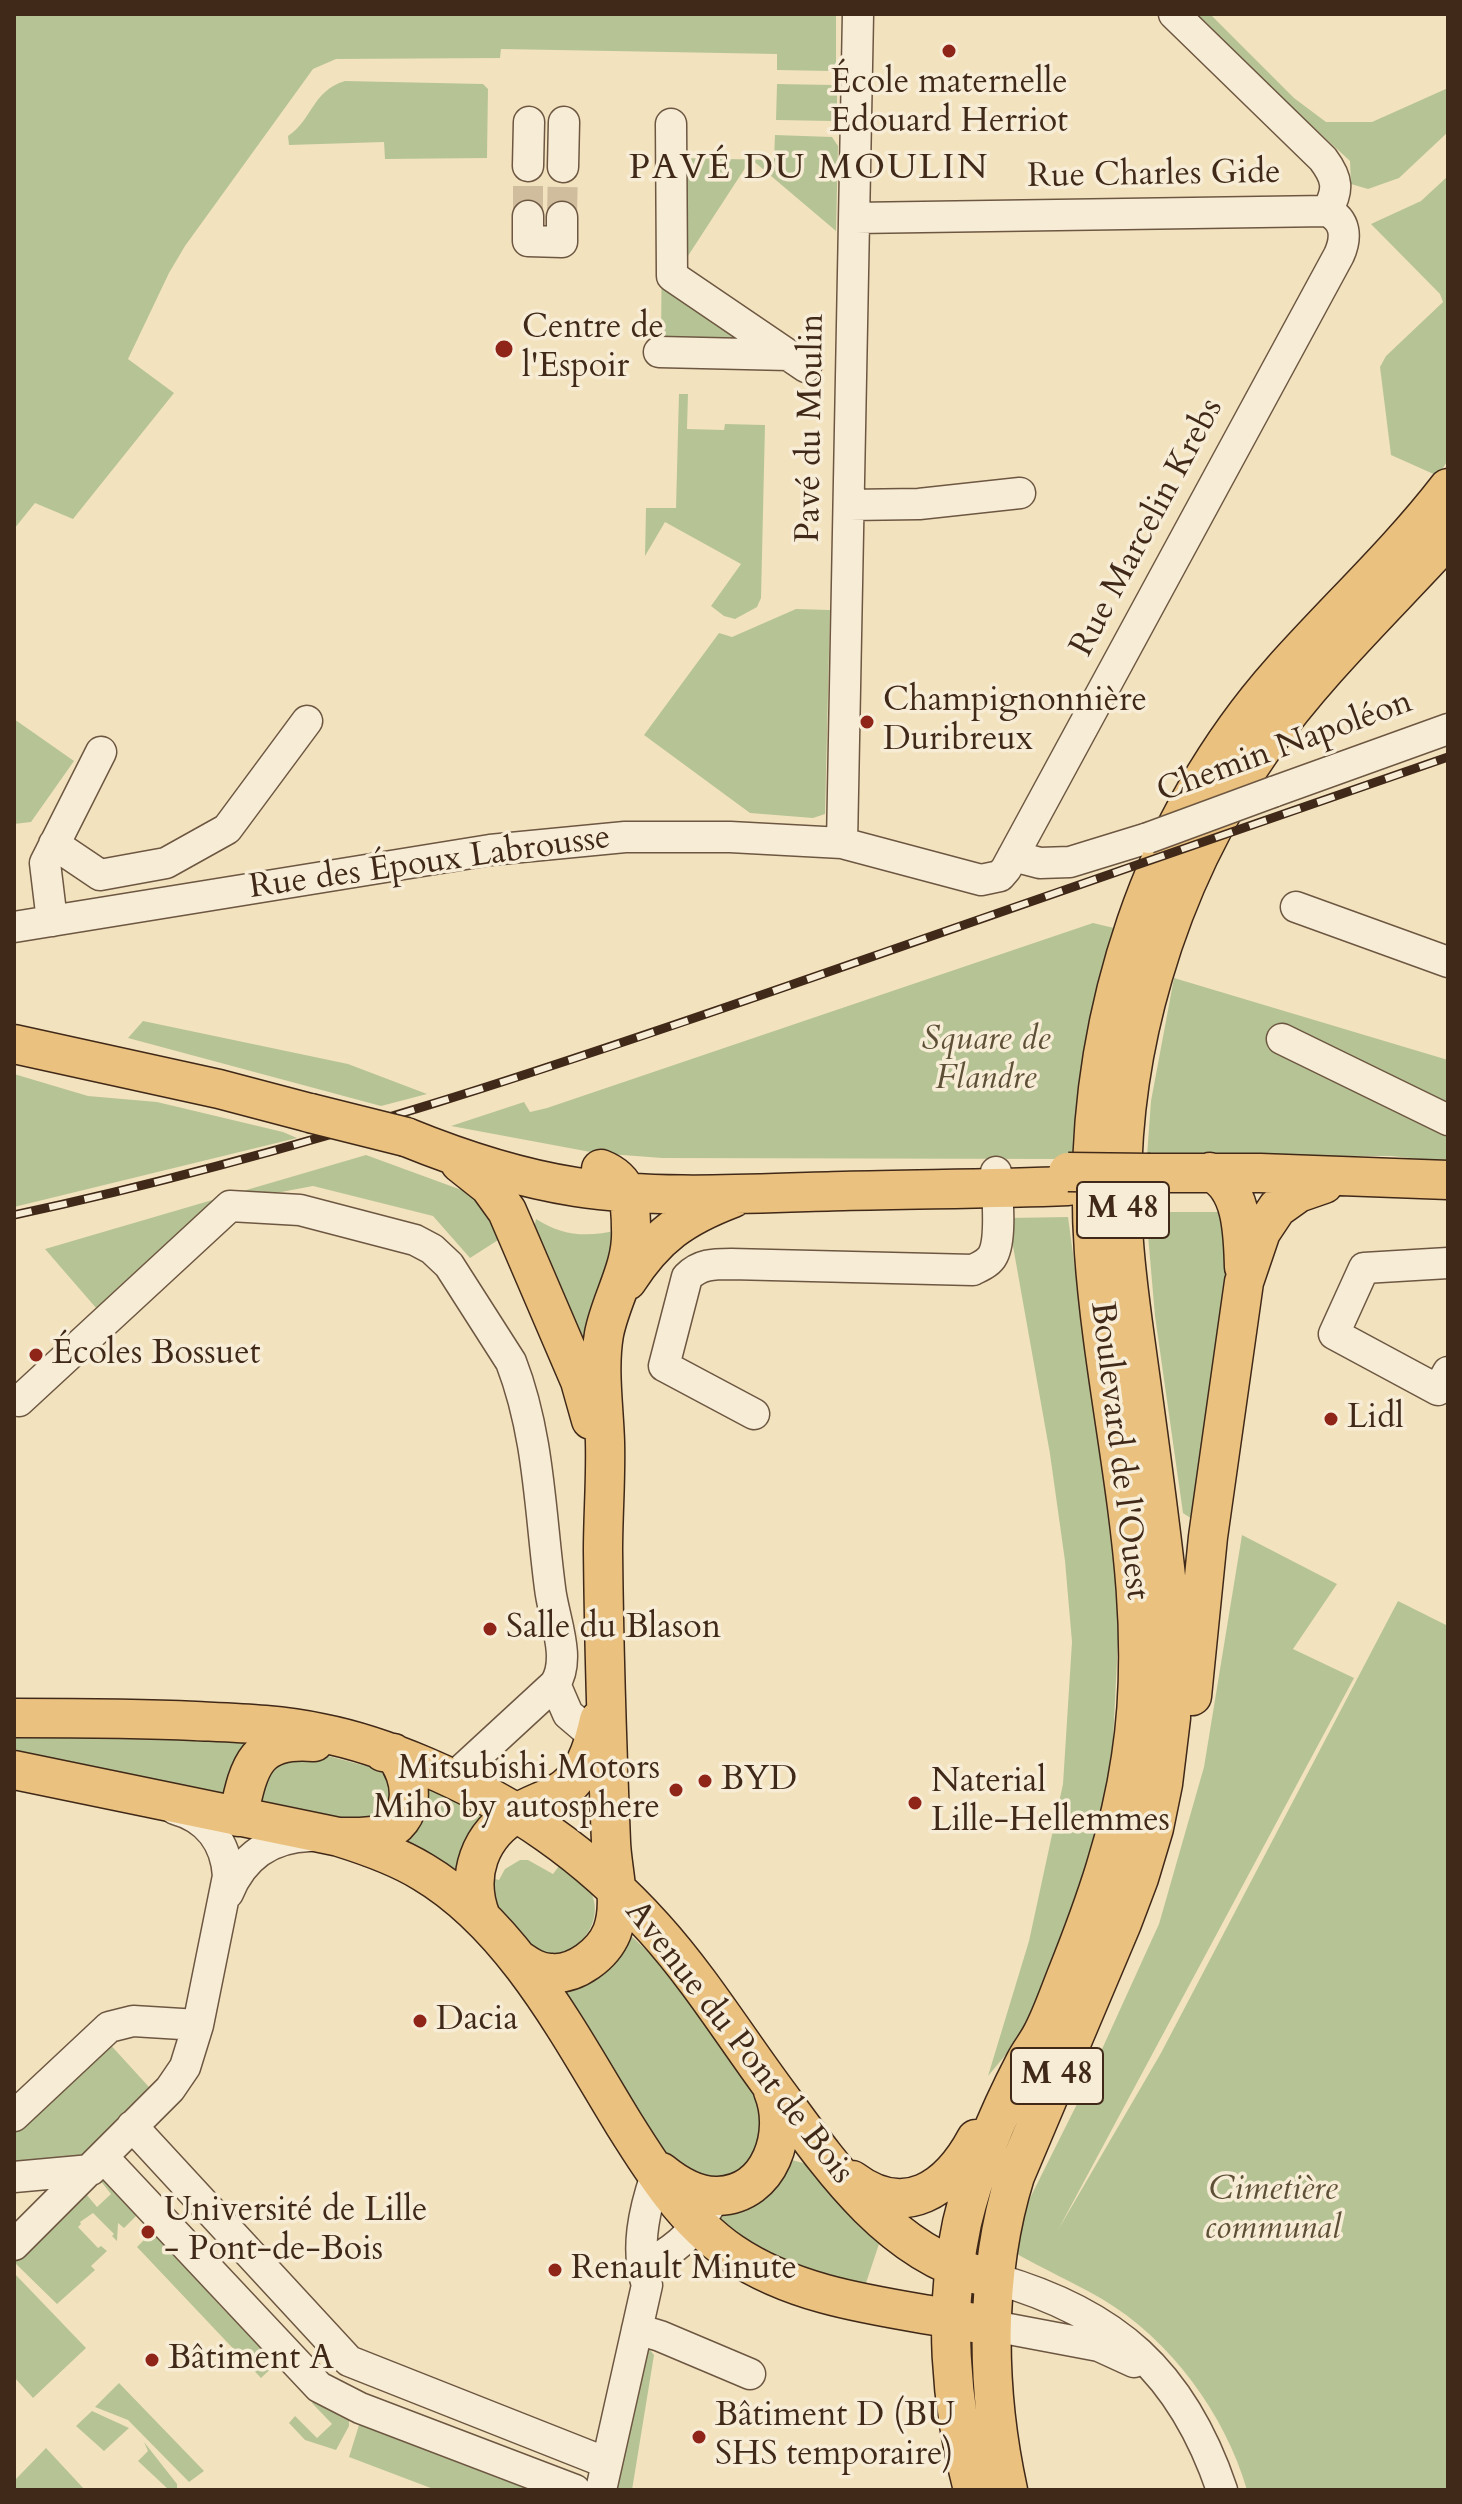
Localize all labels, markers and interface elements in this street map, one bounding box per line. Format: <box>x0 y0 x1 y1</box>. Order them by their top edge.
marker: École maternelle Edouard Herriot <box>940 42 958 60</box>
place label: École maternelle Edouard Herriot <box>830 64 1068 144</box>
district label: PAVÉ DU MOULIN <box>629 148 989 192</box>
street label: Rue Charles Gide <box>1027 153 1281 199</box>
place label: Centre de l'Espoir <box>522 309 664 388</box>
street label: Pavé du Moulin <box>790 313 834 543</box>
marker: Centre de l'Espoir <box>493 338 515 360</box>
street label: Rue Marcelin Krebs <box>1063 392 1233 664</box>
place label: Champignonnière Duribreux <box>883 682 1147 762</box>
street label: Chemin Napoléon <box>1152 683 1418 813</box>
marker: Champignonnière Duribreux <box>858 713 876 731</box>
street label: Rue des Époux Labrousse <box>247 818 613 910</box>
park label: Square de Flandre <box>922 1021 1050 1100</box>
road number: M 48 <box>1077 1182 1169 1238</box>
street label: Boulevard de l'Ouest <box>1079 1299 1157 1603</box>
place label: Écoles Bossuet <box>52 1335 261 1375</box>
marker: Écoles Bossuet <box>27 1346 45 1364</box>
place label: Lidl <box>1347 1399 1404 1439</box>
marker: Lidl <box>1322 1410 1340 1428</box>
place label: Salle du Blason <box>506 1609 721 1649</box>
marker: Salle du Blason <box>481 1620 499 1638</box>
place label: Mitsubishi Motors Miho by autosphere <box>373 1750 660 1830</box>
place label: BYD <box>721 1761 797 1801</box>
place label: Naterial Lille-Hellemmes <box>931 1763 1170 1842</box>
marker: BYD <box>696 1772 714 1790</box>
marker: Mitsubishi Motors Miho by autosphere <box>667 1781 685 1799</box>
marker: Naterial Lille-Hellemmes <box>906 1794 924 1812</box>
street label: Avenue du Pont de Bois <box>615 1893 861 2193</box>
place label: Dacia <box>436 2001 518 2041</box>
marker: Dacia <box>411 2012 429 2030</box>
road number: M 48 <box>1011 2048 1103 2104</box>
park label: Cimetière communal <box>1205 2171 1341 2250</box>
place label: Université de Lille - Pont-de-Bois <box>164 2192 427 2272</box>
marker: Université de Lille - Pont-de-Bois <box>139 2223 157 2241</box>
place label: Renault Minute <box>571 2250 797 2290</box>
marker: Renault Minute <box>546 2261 564 2279</box>
place label: Bâtiment A <box>168 2340 334 2380</box>
marker: Bâtiment A <box>143 2351 161 2369</box>
place label: Bâtiment D (BU SHS temporaire) <box>715 2397 955 2476</box>
marker: Bâtiment D (BU SHS temporaire) <box>690 2428 708 2446</box>

